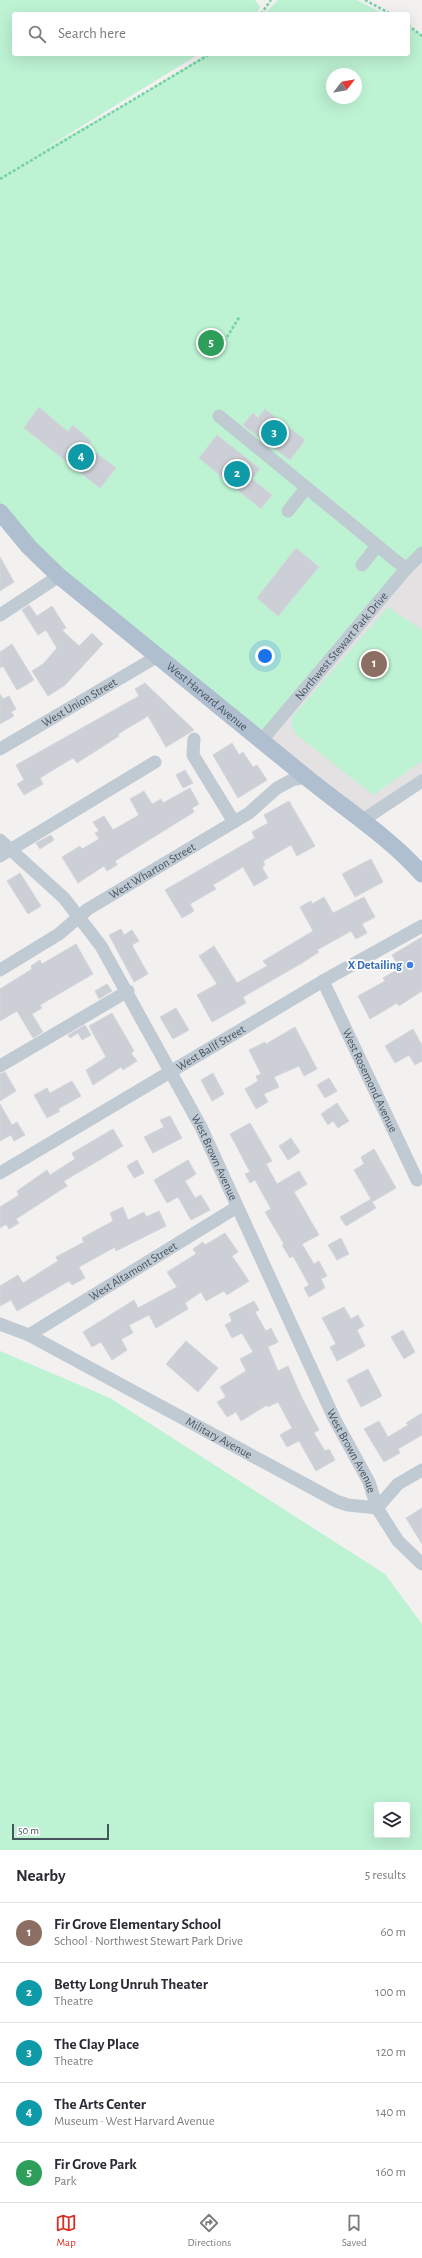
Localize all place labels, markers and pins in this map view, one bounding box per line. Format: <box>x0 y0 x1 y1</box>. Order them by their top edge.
pin: 5 <box>198 328 224 358</box>
pin: 3 <box>261 418 287 448</box>
pin: 4 <box>68 442 94 472</box>
pin: 2 <box>224 459 250 489</box>
pin: 1 <box>361 649 387 679</box>
place label: X Detailing <box>348 959 403 971</box>
marker: X Detailing <box>405 960 415 970</box>

